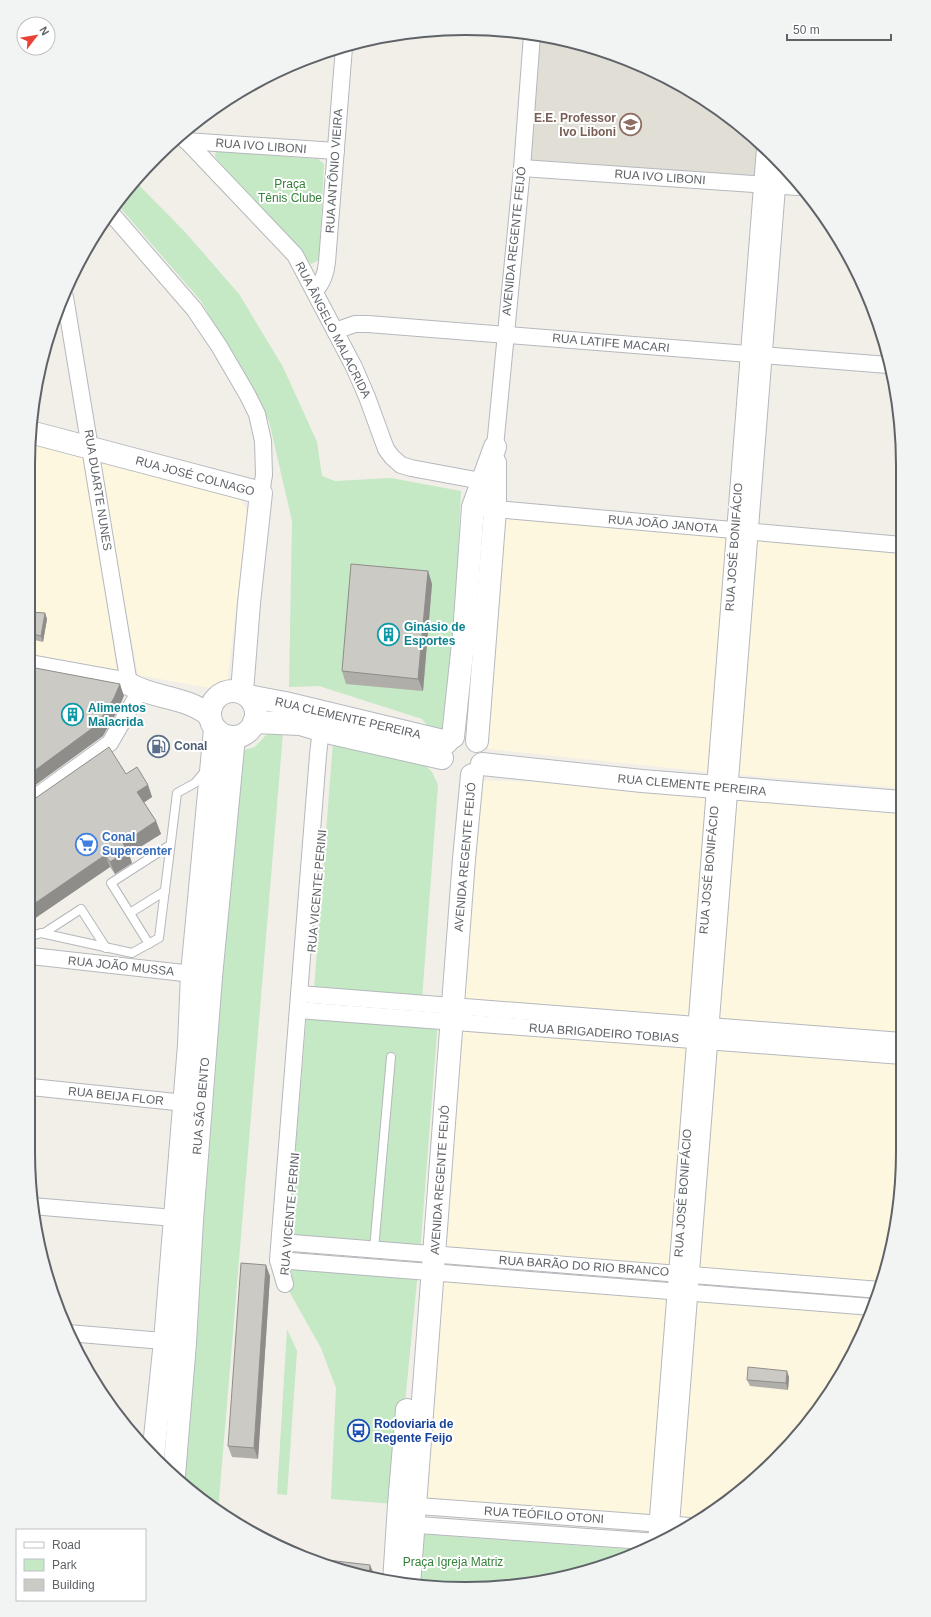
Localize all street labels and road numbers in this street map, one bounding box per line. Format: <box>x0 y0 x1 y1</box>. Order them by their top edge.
street label: RUA ANTÔNIO VIEIRA <box>322 108 345 234</box>
street label: RUA IVO LIBONI <box>215 136 307 156</box>
street label: AVENIDA REGENTE FEIJÓ <box>498 166 529 316</box>
street label: RUA IVO LIBONI <box>614 167 706 187</box>
street label: RUA ÂNGELO MALACRIDA <box>292 259 374 401</box>
street label: RUA LATIFE MACARI <box>552 331 670 355</box>
street label: RUA DUARTE NUNES <box>82 428 114 552</box>
street label: RUA JOSÉ COLNAGO <box>134 452 256 499</box>
street label: RUA JOSÉ BONIFÁCIO <box>722 482 745 612</box>
street label: RUA JOÃO JANOTA <box>607 512 719 536</box>
street label: RUA CLEMENTE PEREIRA <box>274 694 422 742</box>
street label: RUA CLEMENTE PEREIRA <box>617 772 767 798</box>
street label: AVENIDA REGENTE FEIJÓ <box>451 782 479 932</box>
street label: RUA JOSÉ BONIFÁCIO <box>695 805 722 935</box>
street label: RUA VICENTE PERINI <box>305 829 329 953</box>
street label: RUA JOÃO MUSSA <box>67 953 175 979</box>
street label: RUA BRIGADEIRO TOBIAS <box>529 1021 679 1045</box>
street label: RUA SÃO BENTO <box>190 1057 212 1155</box>
street label: RUA BEIJA FLOR <box>68 1084 165 1108</box>
street label: AVENIDA REGENTE FEIJÓ <box>427 1105 452 1255</box>
street label: RUA JOSÉ BONIFÁCIO <box>671 1128 694 1258</box>
street label: RUA VICENTE PERINI <box>278 1152 302 1276</box>
street label: RUA BARÃO DO RIO BRANCO <box>498 1253 670 1279</box>
street label: RUA TEÓFILO OTONI <box>484 1503 605 1526</box>

